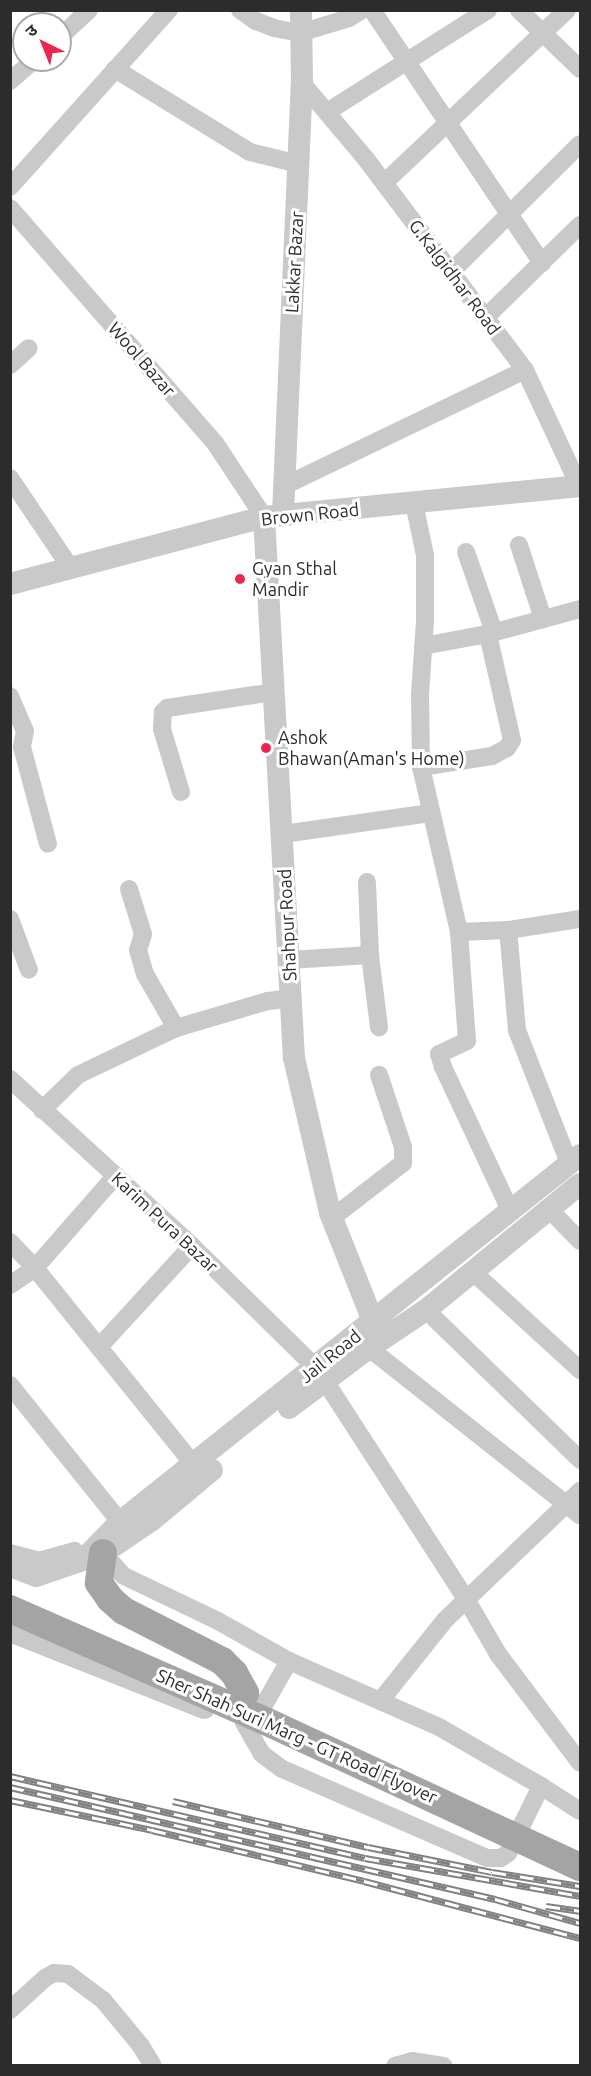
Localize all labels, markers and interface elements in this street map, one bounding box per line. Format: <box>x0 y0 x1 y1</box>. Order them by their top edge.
north arrow <box>12 12 72 72</box>
text: उ <box>22 21 41 40</box>
street label: Lakkar Bazar <box>281 211 307 313</box>
street label: G.Kalgidhar Road <box>405 215 505 339</box>
street label: Wool Bazar <box>104 317 180 401</box>
street label: Brown Road <box>260 498 360 530</box>
place label: Gyan Sthal Mandir <box>252 558 337 600</box>
marker: Gyan Sthal Mandir <box>233 572 247 586</box>
place label: Ashok Bhawan(Aman's Home) <box>278 727 465 770</box>
marker: Ashok Bhawan(Aman's Home) <box>259 741 273 755</box>
street label: Shahpur Road <box>273 868 301 982</box>
street label: Karim Pura Bazar <box>107 1167 223 1277</box>
street label: Jail Road <box>295 1325 365 1387</box>
street label: Sher Shah Suri Marg - GT Road Flyover <box>153 1664 441 1808</box>

